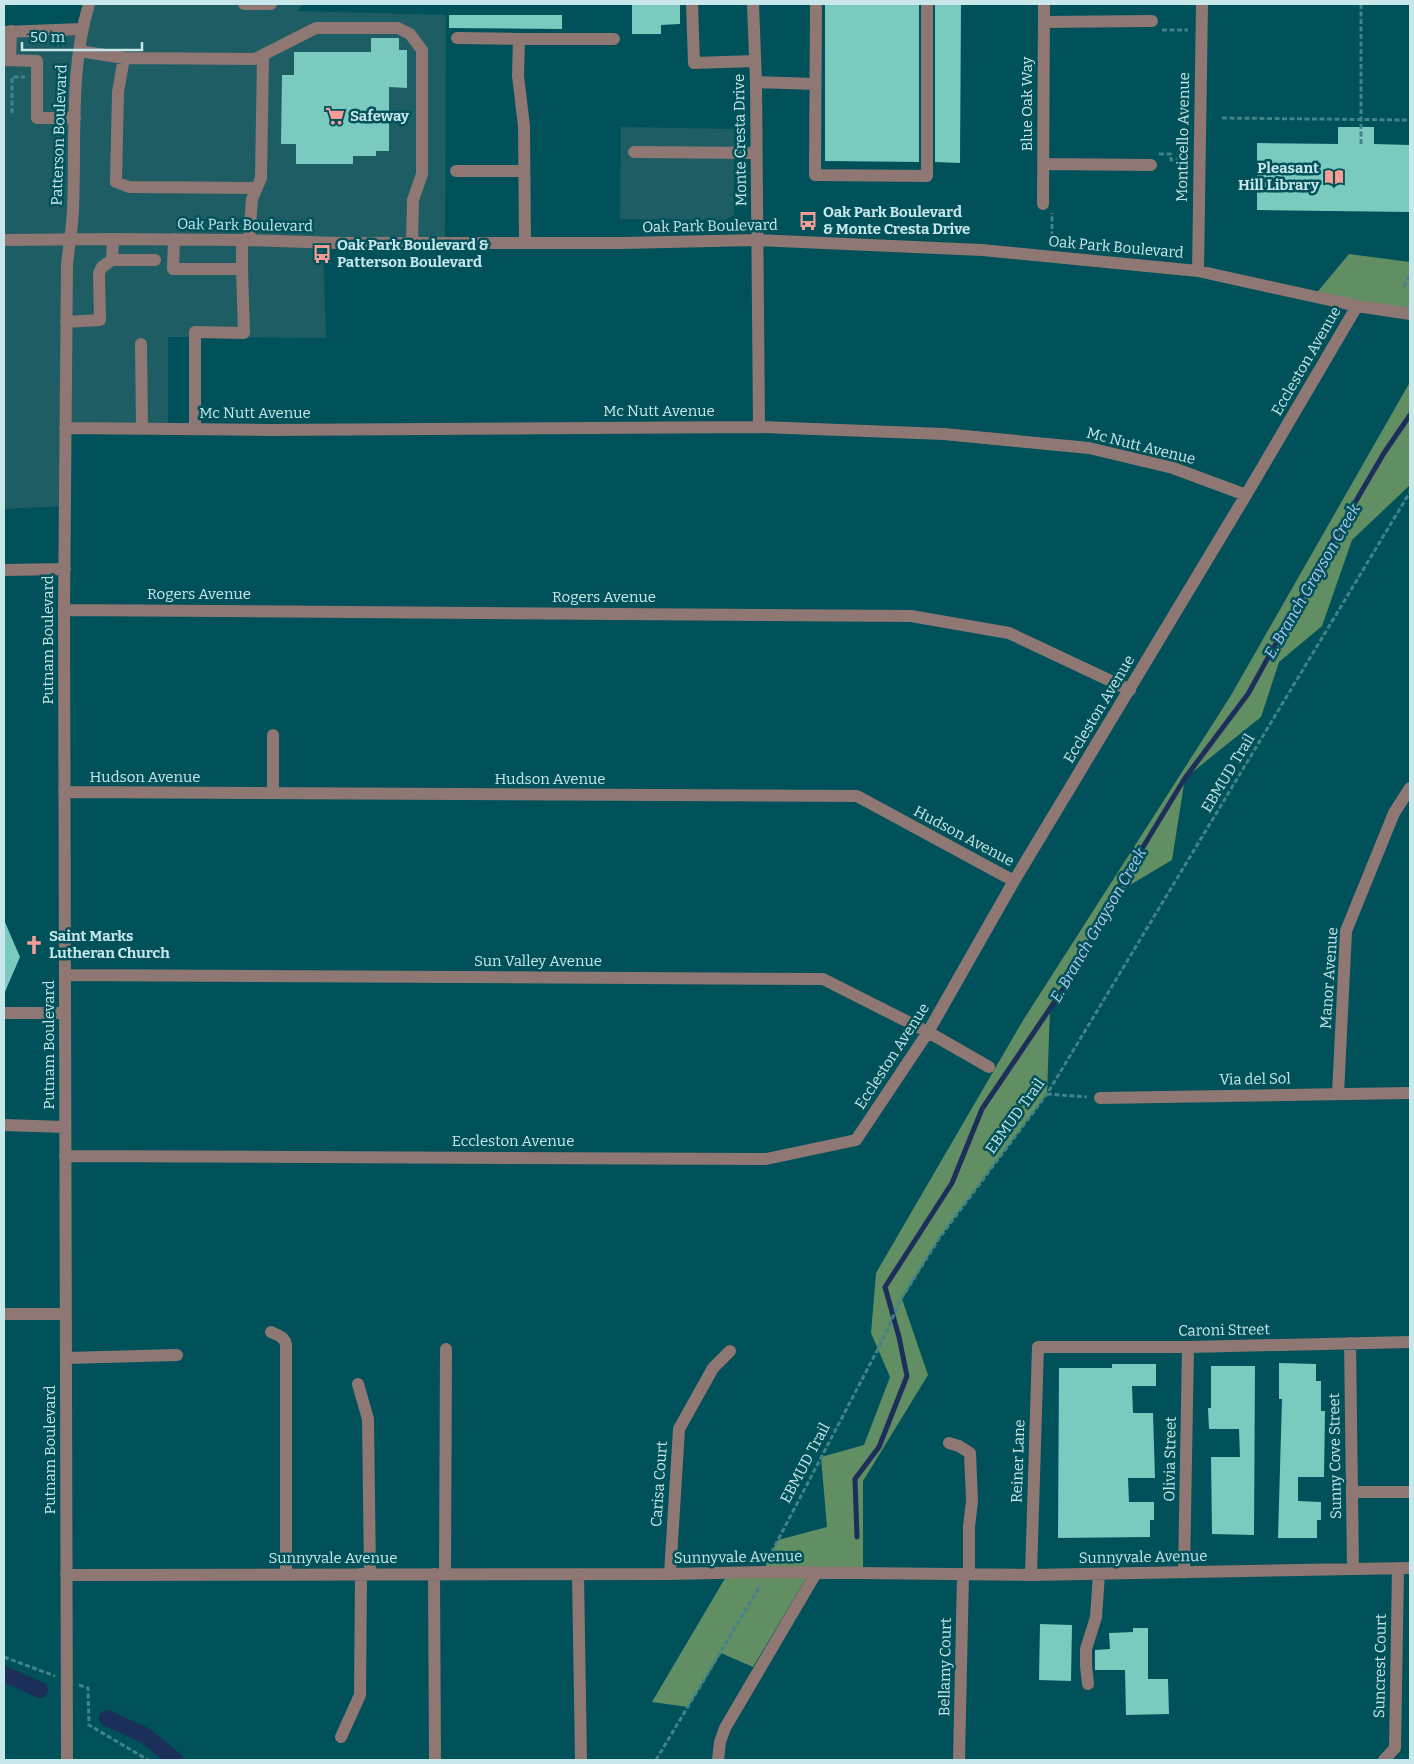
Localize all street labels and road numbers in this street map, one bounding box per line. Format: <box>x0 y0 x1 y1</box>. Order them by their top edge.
street label: Blue Oak Way <box>1018 57 1036 151</box>
street label: Patterson Boulevard <box>48 64 70 206</box>
street label: Monticello Avenue <box>1173 72 1193 202</box>
street label: Monte Cresta Drive <box>730 74 750 206</box>
street label: Oak Park Boulevard <box>177 215 313 235</box>
street label: Oak Park Boulevard <box>642 216 778 236</box>
street label: Oak Park Boulevard <box>1048 232 1185 262</box>
street label: Eccleston Avenue <box>1268 303 1344 419</box>
street label: Mc Nutt Avenue <box>603 402 715 420</box>
street label: Mc Nutt Avenue <box>199 404 311 422</box>
street label: Mc Nutt Avenue <box>1085 424 1197 468</box>
street label: Putnam Boulevard <box>39 575 57 705</box>
street label: Rogers Avenue <box>147 585 251 603</box>
street label: Rogers Avenue <box>552 588 656 606</box>
street label: Eccleston Avenue <box>1060 652 1138 766</box>
street label: EBMUD Trail <box>1198 731 1258 815</box>
street label: Hudson Avenue <box>89 768 201 786</box>
street label: Hudson Avenue <box>494 770 606 788</box>
street label: Hudson Avenue <box>911 802 1017 870</box>
street label: Manor Avenue <box>1316 927 1342 1029</box>
street label: Sun Valley Avenue <box>474 952 602 970</box>
street label: Putnam Boulevard <box>40 980 58 1110</box>
street label: Eccleston Avenue <box>851 1000 933 1112</box>
street label: Via del Sol <box>1219 1069 1291 1089</box>
street label: EBMUD Trail <box>982 1075 1048 1157</box>
street label: Eccleston Avenue <box>452 1132 574 1150</box>
street label: Caroni Street <box>1178 1320 1271 1340</box>
street label: Putnam Boulevard <box>41 1385 59 1515</box>
street label: Sunny Cove Street <box>1325 1392 1345 1519</box>
street label: Olivia Street <box>1160 1416 1180 1502</box>
street label: Reiner Lane <box>1008 1419 1028 1503</box>
street label: EBMUD Trail <box>776 1420 834 1506</box>
street label: Carisa Court <box>647 1440 671 1528</box>
street label: Sunnyvale Avenue <box>673 1547 803 1567</box>
street label: Sunnyvale Avenue <box>1078 1547 1208 1567</box>
street label: Sunnyvale Avenue <box>269 1549 397 1567</box>
street label: Suncrest Court <box>1370 1613 1390 1718</box>
street label: Bellamy Court <box>935 1617 955 1716</box>

